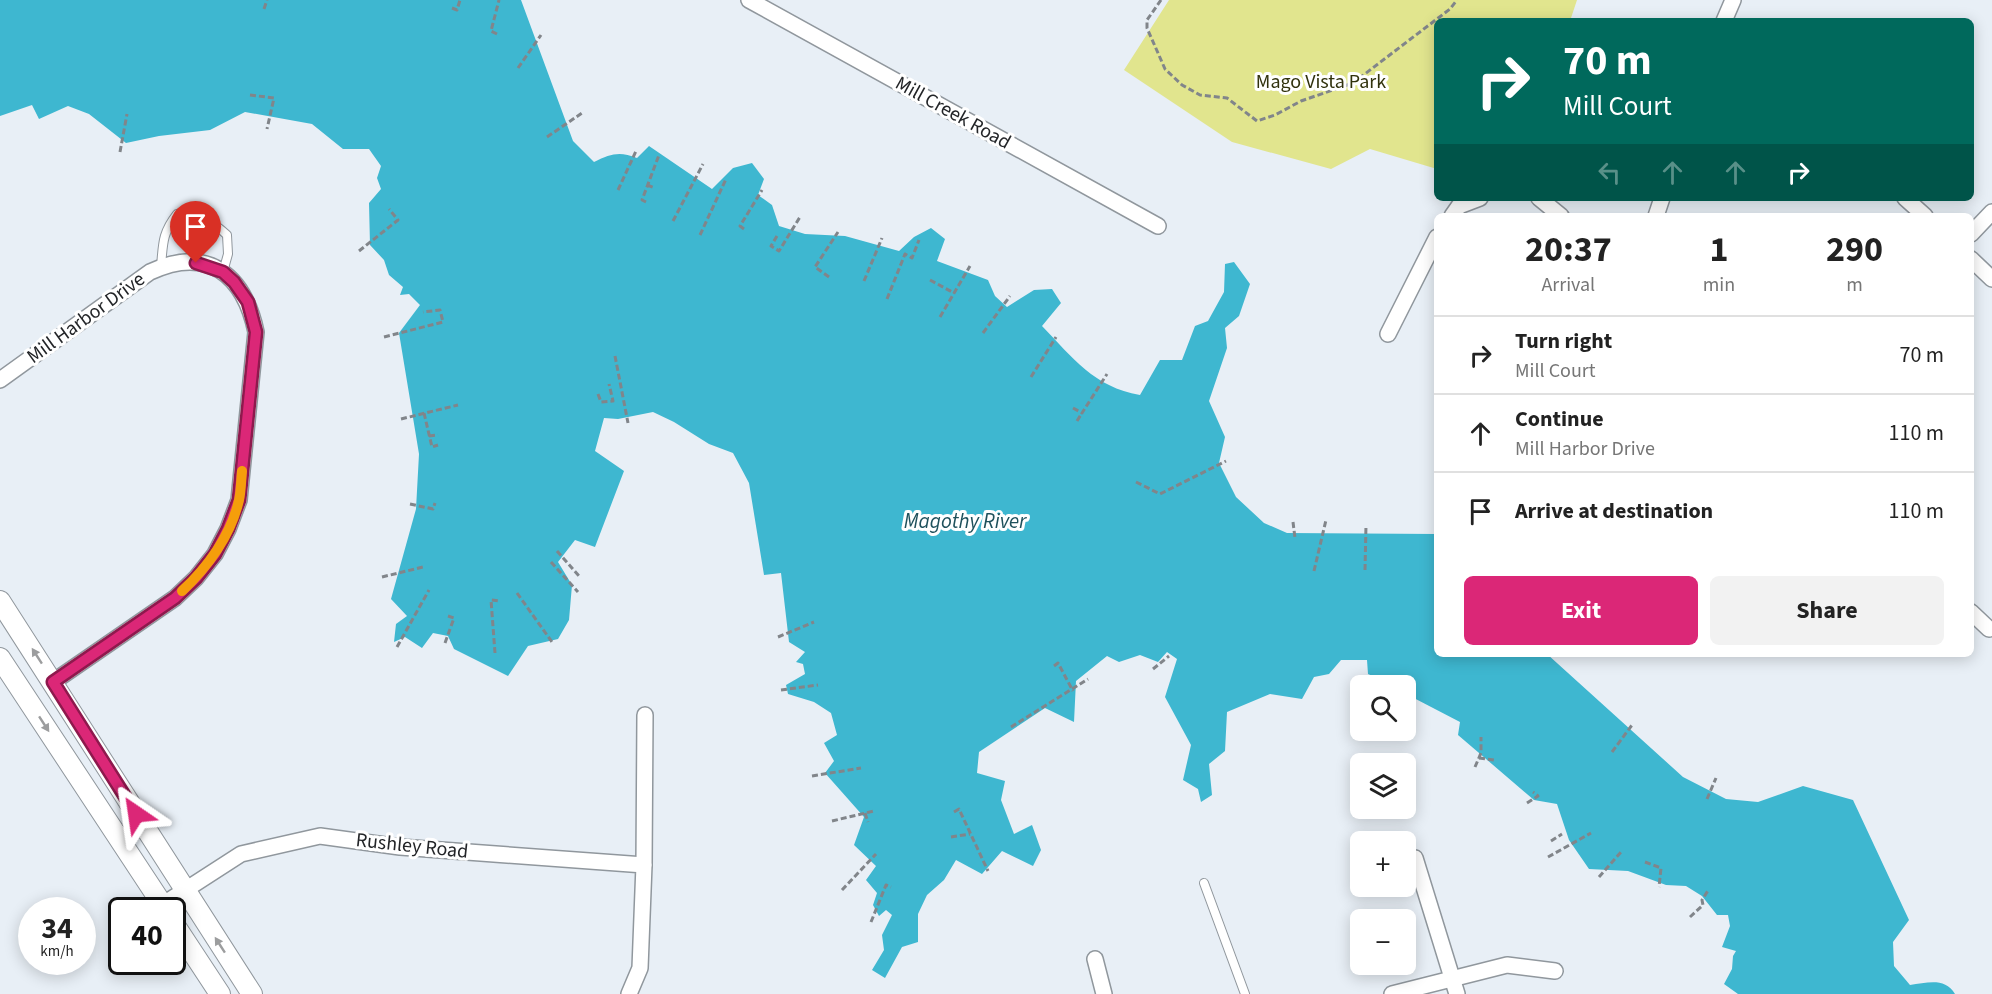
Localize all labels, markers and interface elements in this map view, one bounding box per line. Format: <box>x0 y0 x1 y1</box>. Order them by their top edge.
text: 70 m <box>1563 31 1652 91</box>
icon: right <box>1464 42 1542 120</box>
park label: Mago Vista Park <box>1256 68 1386 96</box>
street label: Mill Creek Road <box>890 70 1016 156</box>
text: Mill Court <box>1563 87 1672 126</box>
icon: left <box>1593 156 1626 189</box>
icon: ahead <box>1656 156 1689 189</box>
icon: ahead <box>1719 156 1752 189</box>
icon: right <box>1782 156 1815 189</box>
pin <box>170 201 221 263</box>
icon: arrive <box>179 210 212 243</box>
text: 20:37 <box>1525 224 1612 275</box>
text: 1 <box>1709 224 1728 275</box>
text: 290 <box>1826 224 1883 275</box>
street label: Mill Harbor Drive <box>21 266 151 370</box>
text: Arrival <box>1541 271 1595 299</box>
text: min <box>1703 271 1735 299</box>
text: m <box>1846 271 1863 299</box>
text: Turn right <box>1515 325 1612 357</box>
icon: right <box>1464 339 1497 372</box>
text: 70 m <box>1899 339 1944 371</box>
text: Mill Court <box>1515 357 1596 385</box>
text: Continue <box>1515 403 1604 435</box>
icon: ahead <box>1464 417 1497 450</box>
text: 110 m <box>1889 417 1944 449</box>
text: Mill Harbor Drive <box>1515 435 1655 463</box>
icon: arrive <box>1464 495 1497 528</box>
text: Arrive at destination <box>1515 495 1713 527</box>
text: 110 m <box>1889 495 1944 527</box>
water label: Magothy River <box>904 506 1027 536</box>
button: Exit <box>1464 576 1698 645</box>
button: Share <box>1710 576 1944 645</box>
one-way arrow <box>31 648 42 665</box>
map controls <box>1350 675 1416 975</box>
button: search <box>1350 675 1416 741</box>
one-way arrow <box>38 716 49 733</box>
button: layers <box>1350 753 1416 819</box>
position arrow <box>104 782 168 846</box>
street label: Rushley Road <box>354 826 470 866</box>
button: + <box>1350 831 1416 897</box>
speed limit sign: 40 <box>108 897 186 975</box>
text: 34 <box>41 907 73 950</box>
button: − <box>1350 909 1416 975</box>
one-way arrow <box>215 937 226 953</box>
text: km/h <box>40 941 74 962</box>

